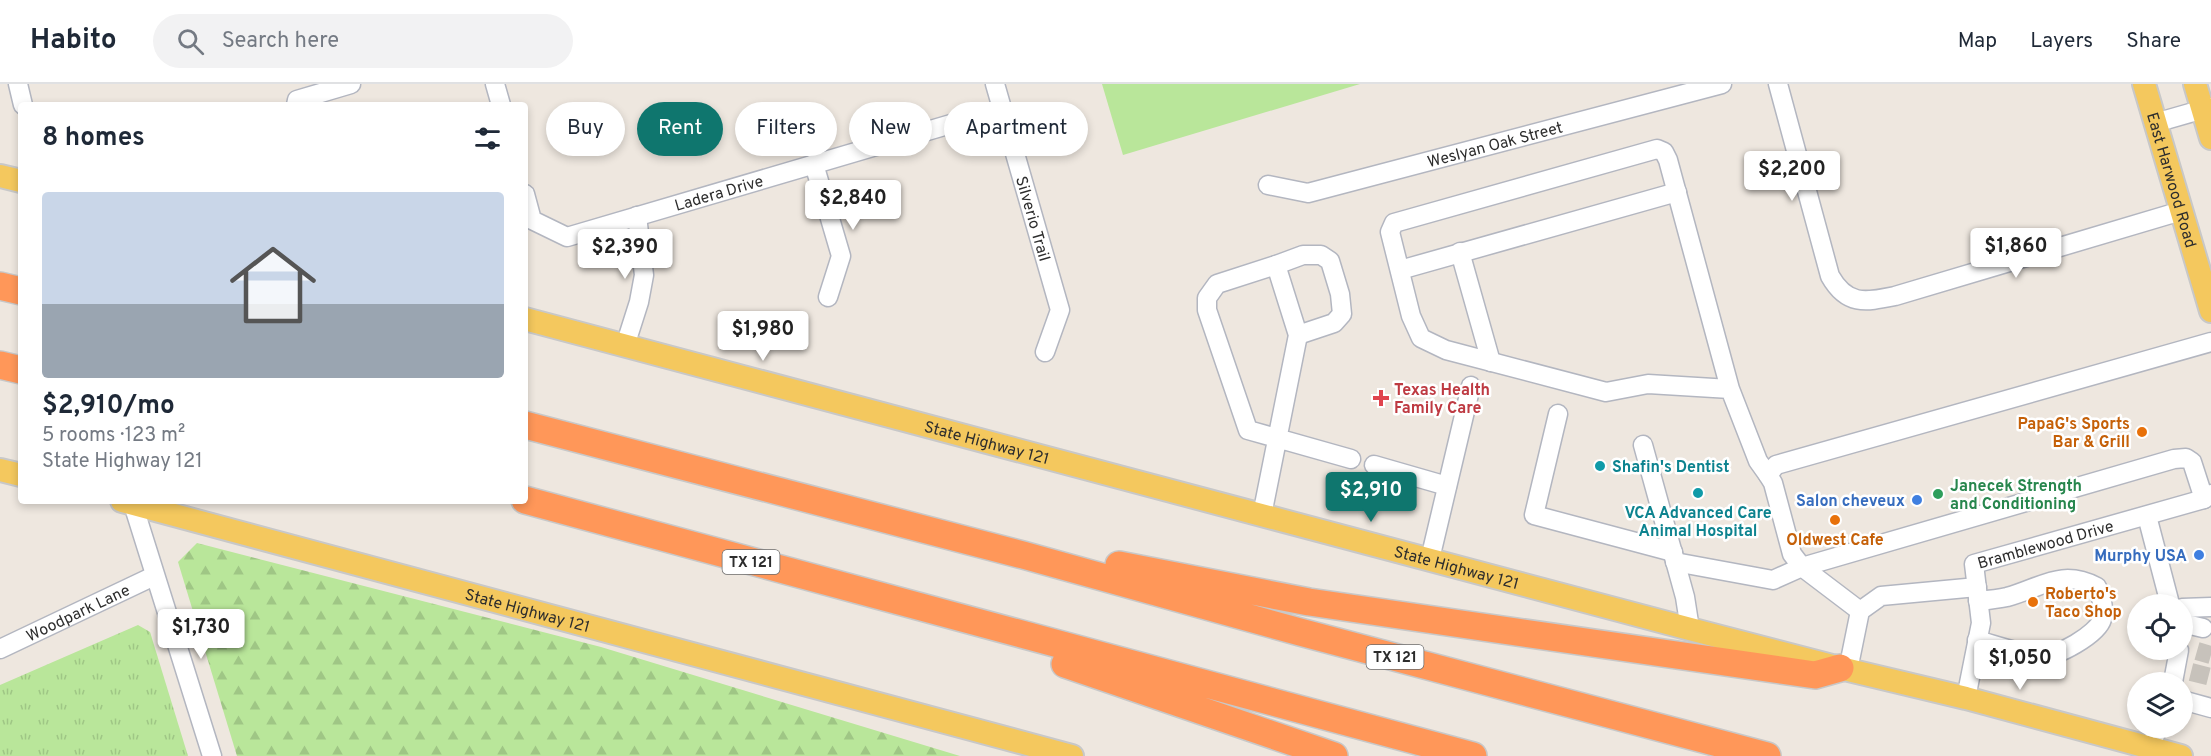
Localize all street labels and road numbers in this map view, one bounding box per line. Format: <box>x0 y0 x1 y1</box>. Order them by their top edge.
street label: East Harwood Road <box>2141 110 2200 251</box>
street label: Weslyan Oak Street <box>1426 118 1565 173</box>
street label: Ladera Drive <box>673 172 766 217</box>
street label: Silverio Trail <box>1010 174 1053 264</box>
street label: State Highway 121 <box>922 418 1051 470</box>
street label: Bramblewood Drive <box>1975 517 2116 575</box>
street label: State Highway 121 <box>1391 543 1521 595</box>
road number: TX 121 <box>722 550 780 574</box>
street label: Woodpark Lane <box>24 581 134 647</box>
street label: State Highway 121 <box>462 585 592 638</box>
road number: TX 121 <box>1366 645 1424 669</box>

